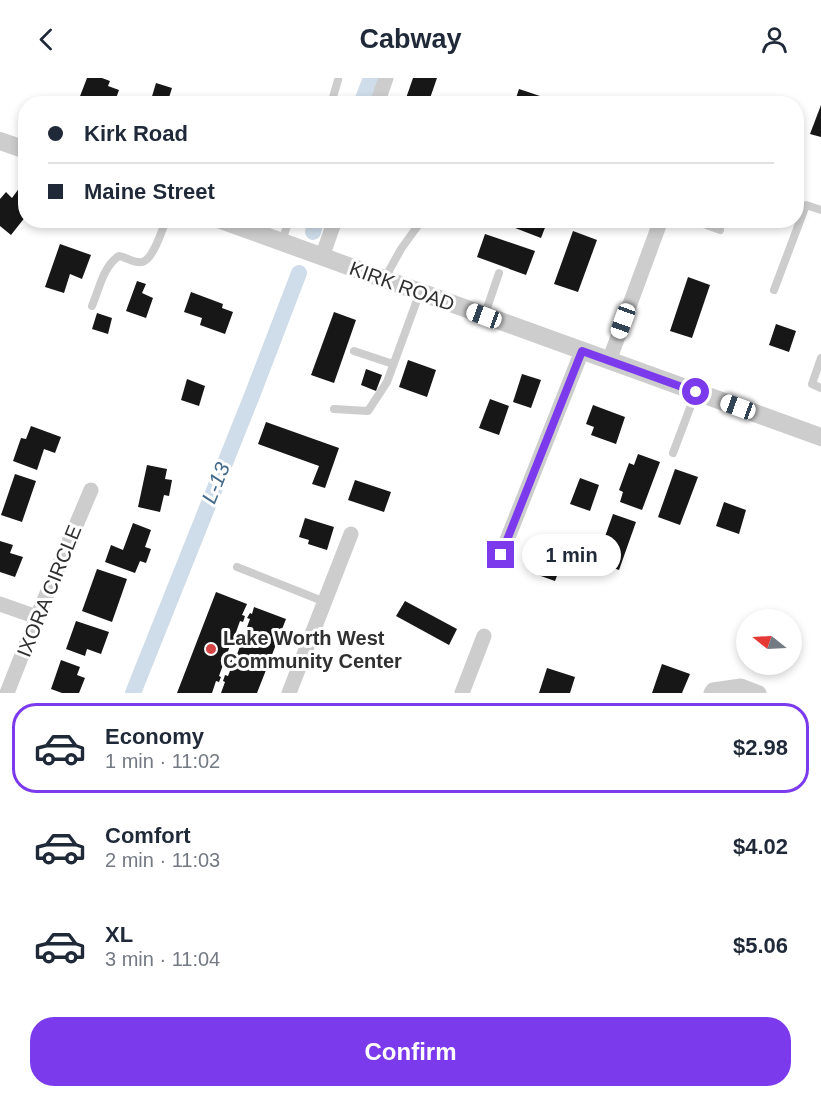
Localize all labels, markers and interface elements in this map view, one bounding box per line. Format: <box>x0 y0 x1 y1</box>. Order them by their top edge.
icon: back <box>30 23 63 56</box>
icon: person <box>758 23 791 56</box>
text: Cabway <box>359 24 462 54</box>
text: Kirk Road <box>84 121 188 146</box>
text: Maine Street <box>84 179 215 204</box>
street label: KIRK ROAD <box>347 257 457 315</box>
car <box>464 301 504 331</box>
car <box>608 301 638 341</box>
route start <box>682 378 709 405</box>
car <box>718 392 758 422</box>
water label: L-13 <box>197 459 234 507</box>
street label: IXORA CIRCLE <box>13 522 85 660</box>
callout: 1 min <box>522 534 621 576</box>
route end <box>487 541 514 568</box>
text: 1 min <box>545 544 598 566</box>
north arrow <box>736 609 802 675</box>
map controls <box>736 609 802 675</box>
place label: Lake Worth West Community Center <box>223 627 402 672</box>
marker: Lake Worth West Community Center <box>204 642 218 656</box>
icon: car <box>33 721 87 775</box>
text: Economy <box>105 724 204 749</box>
text: $2.98 <box>733 735 788 760</box>
text: 1 min · 11:02 <box>105 750 220 772</box>
icon: car <box>33 820 87 874</box>
text: Comfort <box>105 823 191 848</box>
text: $4.02 <box>733 834 788 859</box>
text: 2 min · 11:03 <box>105 849 220 871</box>
icon: car <box>33 919 87 973</box>
text: XL <box>105 922 133 947</box>
text: $5.06 <box>733 933 788 958</box>
text: 3 min · 11:04 <box>105 948 220 970</box>
button: Confirm <box>30 1017 791 1086</box>

